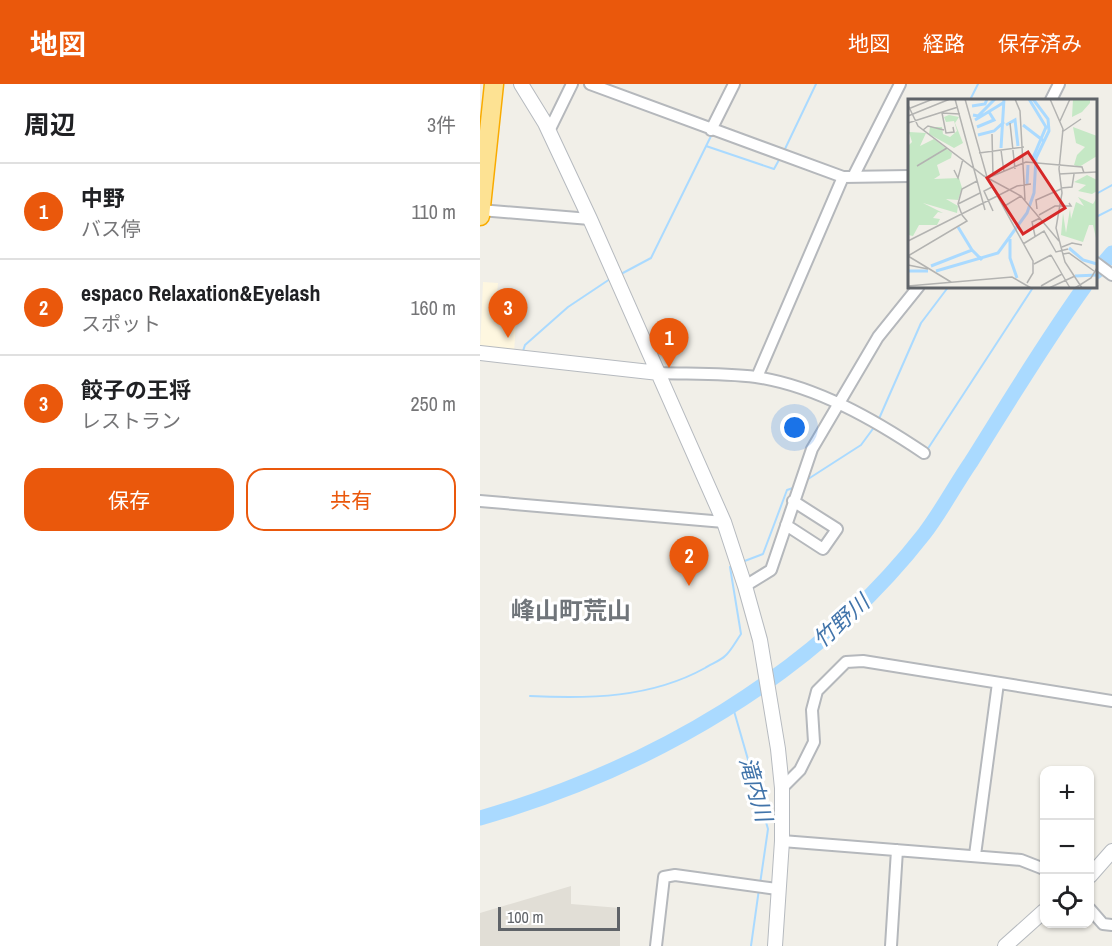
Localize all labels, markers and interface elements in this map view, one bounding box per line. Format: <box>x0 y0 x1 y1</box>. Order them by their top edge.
text: 地図 <box>30 25 86 63</box>
text: 地図 <box>848 29 890 58</box>
text: 経路 <box>923 29 965 58</box>
text: 保存済み <box>998 29 1082 58</box>
inset map <box>908 99 1097 288</box>
text: 周辺 <box>24 107 76 142</box>
text: 3件 <box>427 111 456 138</box>
text: 中野 <box>81 183 125 213</box>
text: 1 <box>39 198 48 225</box>
text: 110 m <box>412 198 456 225</box>
text: バス停 <box>81 215 141 242</box>
text: espaco Relaxation&Eyelash <box>81 278 321 308</box>
pin: 3 <box>489 288 528 338</box>
text: 2 <box>39 294 48 321</box>
text: 160 m <box>410 294 456 321</box>
text: スポット <box>81 310 161 337</box>
pin: 1 <box>650 318 688 368</box>
text: 餃子の王将 <box>81 375 191 405</box>
text: 3 <box>39 390 48 417</box>
text: 250 m <box>410 390 456 417</box>
text: レストラン <box>81 407 181 434</box>
your location <box>780 413 809 442</box>
button: 保存 <box>24 468 234 531</box>
button: 共有 <box>246 468 456 531</box>
pin: 2 <box>670 536 708 586</box>
water label: 竹野川 <box>806 586 877 654</box>
district label: 峰山町荒山 <box>511 594 631 626</box>
water label: 滝内川 <box>732 753 780 827</box>
map controls <box>1040 766 1094 928</box>
button: + <box>1040 766 1094 820</box>
button: − <box>1040 820 1094 874</box>
button: locate <box>1040 874 1094 928</box>
scale bar <box>498 904 620 932</box>
text: 100 m <box>507 906 543 928</box>

